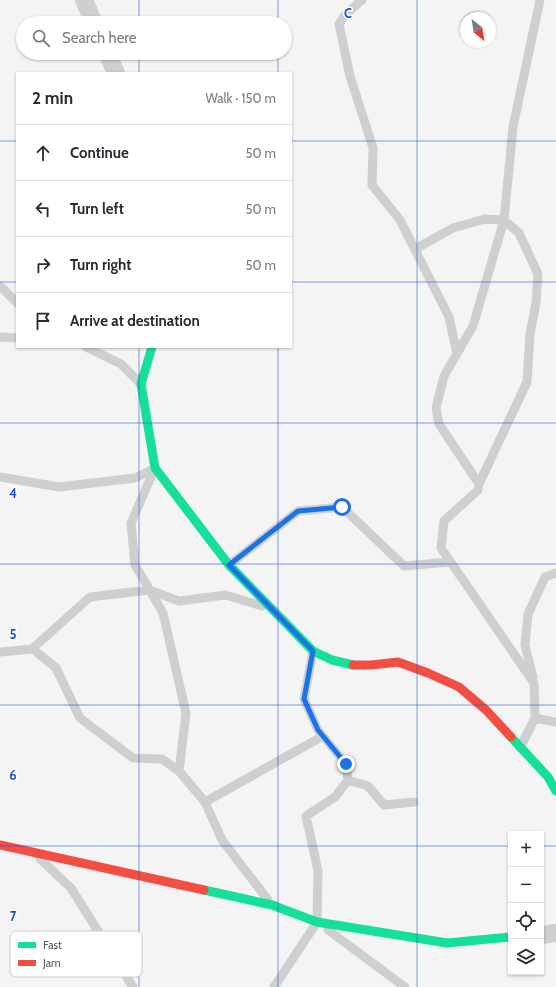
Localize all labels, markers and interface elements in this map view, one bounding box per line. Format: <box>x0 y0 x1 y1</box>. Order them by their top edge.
text: C <box>344 5 352 21</box>
north arrow <box>460 12 496 48</box>
search box <box>16 16 292 60</box>
icon: search <box>30 27 52 49</box>
text: Search here <box>62 29 137 47</box>
text: 2 min <box>32 88 73 108</box>
text: Walk · 150 m <box>205 90 276 106</box>
icon: ahead <box>32 142 54 164</box>
text: Continue <box>70 144 129 162</box>
text: 50 m <box>246 145 276 161</box>
icon: left <box>32 198 54 220</box>
text: Turn left <box>70 200 124 218</box>
text: 50 m <box>246 201 276 217</box>
icon: right <box>32 254 54 276</box>
text: Turn right <box>70 256 131 274</box>
text: 50 m <box>246 257 276 273</box>
icon: arrive <box>32 310 54 332</box>
text: Arrive at destination <box>70 312 200 330</box>
text: 4 <box>9 485 17 501</box>
route start <box>333 498 351 516</box>
text: 5 <box>10 626 17 642</box>
route end <box>337 755 355 773</box>
text: 6 <box>9 767 17 783</box>
map controls <box>508 831 544 975</box>
button: + <box>508 831 544 867</box>
button: − <box>508 867 544 903</box>
button: locate <box>508 903 544 939</box>
text: 7 <box>10 908 17 924</box>
legend <box>10 931 142 977</box>
text: Fast <box>43 938 62 952</box>
button: layers <box>508 939 544 975</box>
text: Jam <box>42 956 61 970</box>

